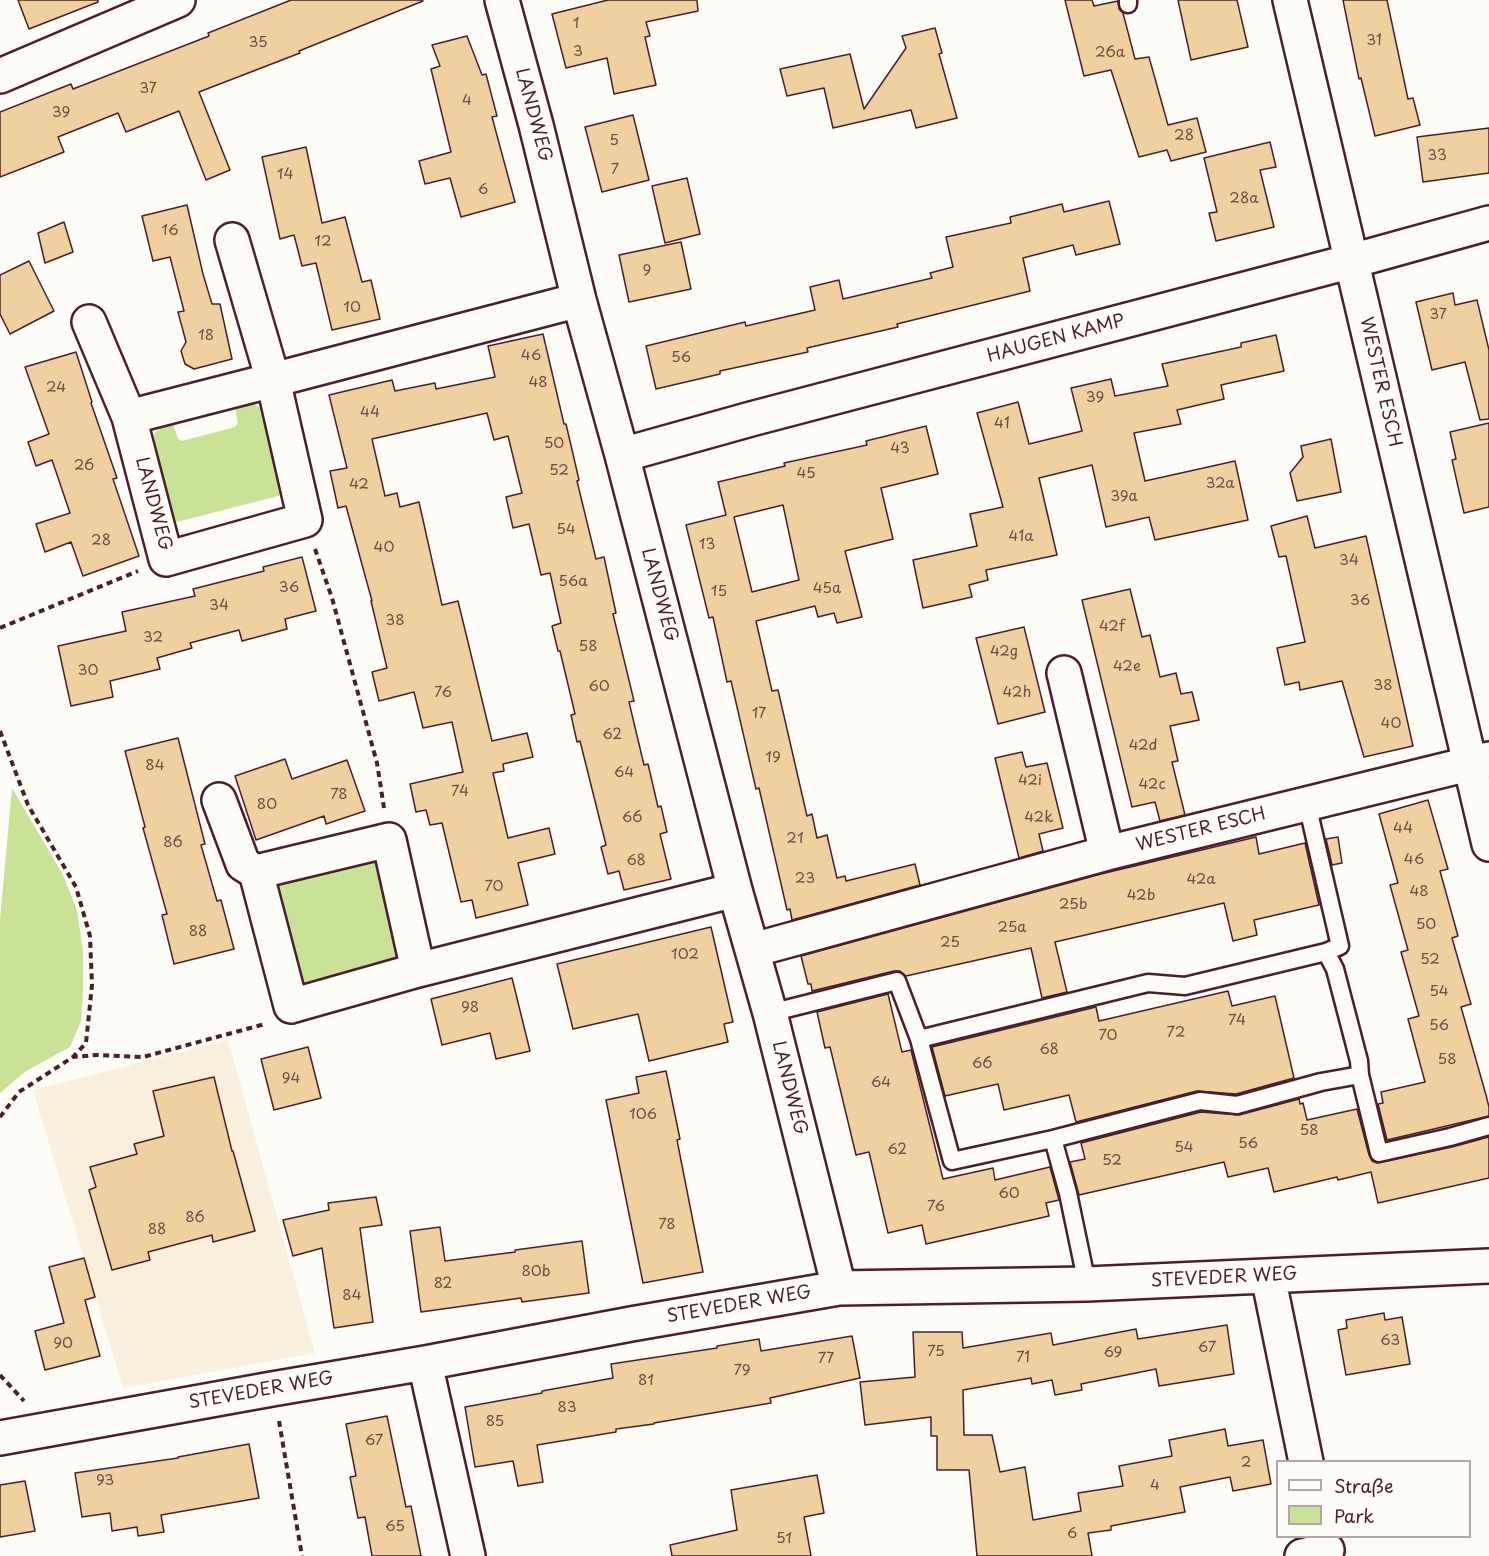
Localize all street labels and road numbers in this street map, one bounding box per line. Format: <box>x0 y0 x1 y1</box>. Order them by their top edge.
street label: LANDWEG <box>510 66 556 164</box>
street label: HAUGEN KAMP <box>985 310 1127 368</box>
street label: WESTER ESCH <box>1355 315 1405 449</box>
street label: LANDWEG <box>130 455 176 553</box>
street label: LANDWEG <box>636 546 682 644</box>
street label: WESTER ESCH <box>1134 803 1268 857</box>
street label: LANDWEG <box>767 1039 811 1137</box>
street label: STEVEDER WEG <box>1150 1263 1298 1293</box>
street label: STEVEDER WEG <box>665 1282 813 1328</box>
street label: STEVEDER WEG <box>187 1368 335 1414</box>

